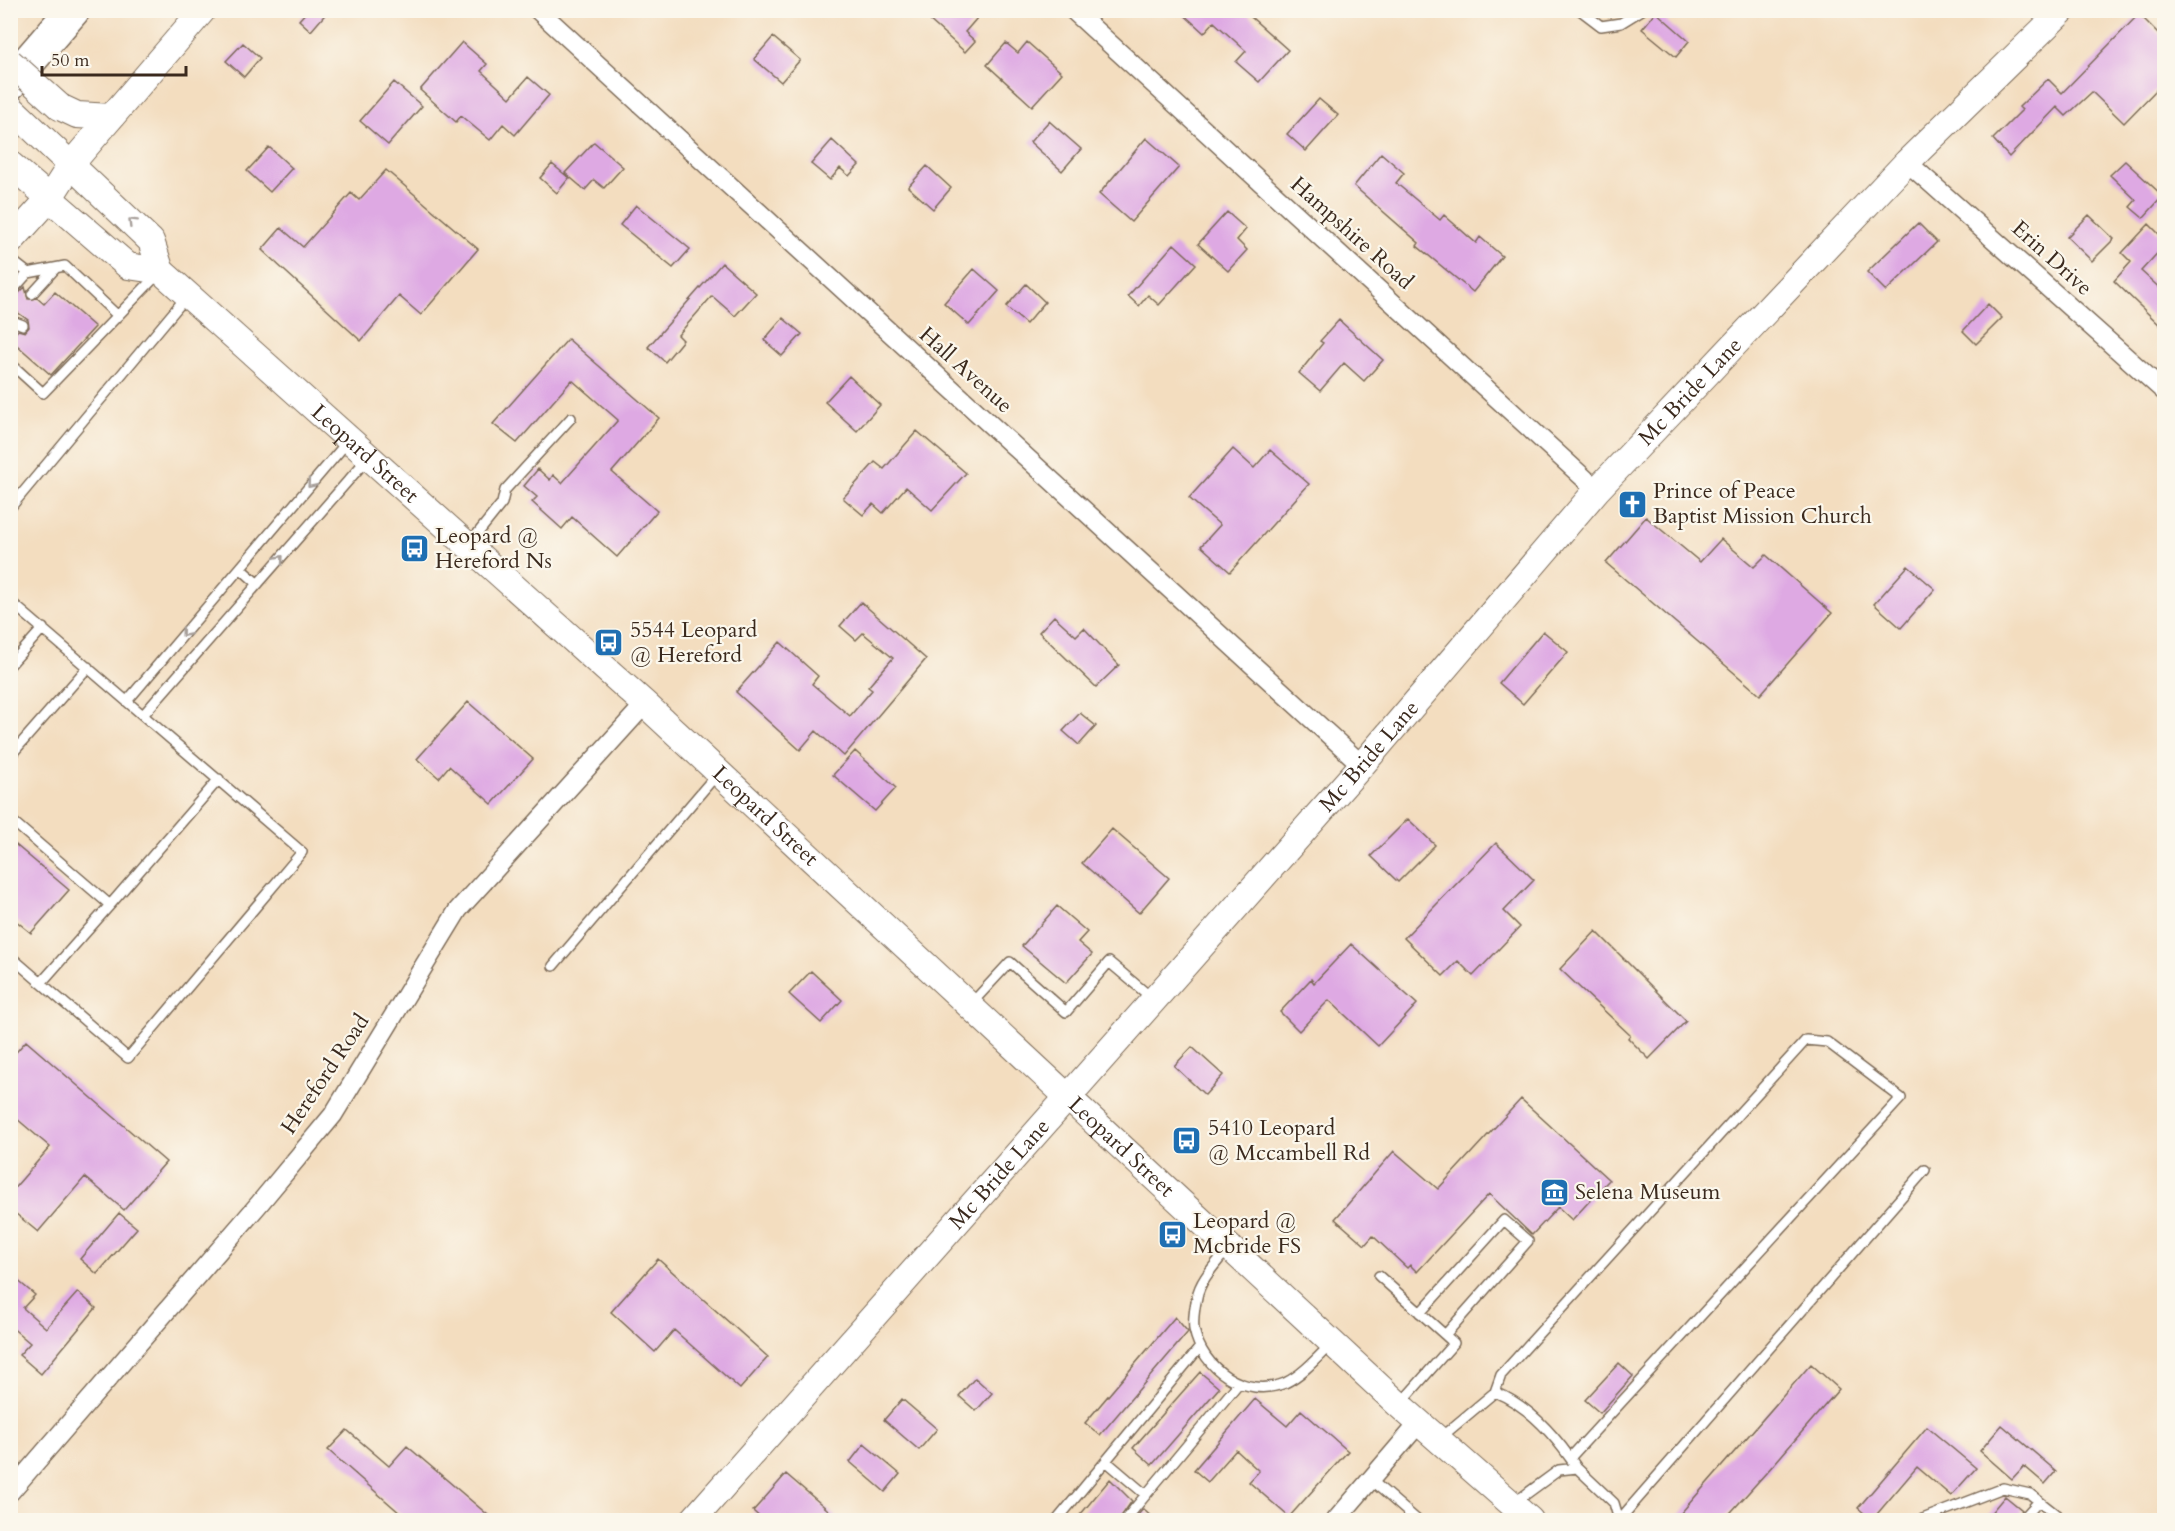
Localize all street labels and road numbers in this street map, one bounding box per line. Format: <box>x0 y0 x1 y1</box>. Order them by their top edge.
street label: Hampshire Road <box>1284 170 1420 297</box>
street label: Erin Drive <box>2005 214 2099 302</box>
street label: Hall Avenue <box>913 320 1019 420</box>
street label: Mc Bride Lane <box>1631 331 1749 452</box>
street label: Leopard Street <box>305 397 425 510</box>
street label: Mc Bride Lane <box>1312 694 1426 818</box>
street label: Leopard Street <box>706 759 825 873</box>
street label: Hereford Road <box>274 1008 376 1140</box>
street label: Leopard Street <box>1062 1090 1181 1204</box>
street label: Mc Bride Lane <box>942 1112 1057 1236</box>

